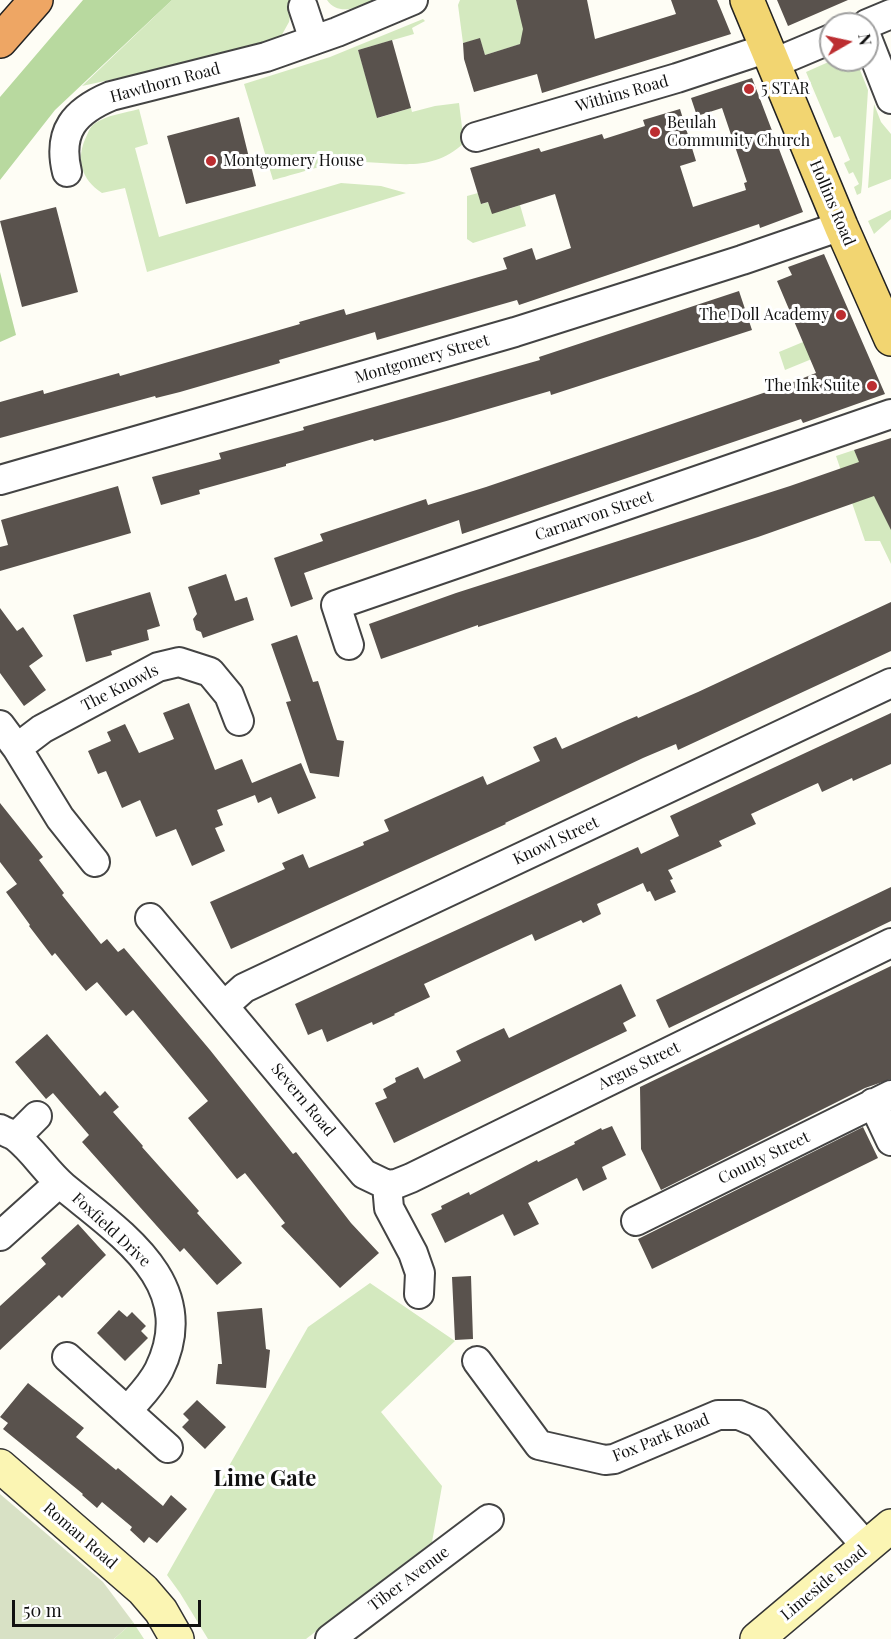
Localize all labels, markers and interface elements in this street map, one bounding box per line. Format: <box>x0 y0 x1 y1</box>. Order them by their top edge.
north arrow <box>819 12 879 72</box>
text: N <box>854 32 877 47</box>
street label: Hawthorn Road <box>108 59 222 107</box>
street label: Withins Road <box>573 72 671 116</box>
place label: 5 STAR <box>761 79 810 99</box>
marker: 5 STAR <box>742 82 756 96</box>
place label: Beulah Community Church <box>667 113 810 151</box>
marker: Beulah Community Church <box>648 125 662 139</box>
place label: Montgomery House <box>223 151 364 171</box>
marker: Montgomery House <box>204 154 218 168</box>
street label: Hollins Road <box>805 157 859 249</box>
place label: The Doll Academy <box>699 305 829 325</box>
marker: The Doll Academy <box>834 308 848 322</box>
street label: Montgomery Street <box>353 331 491 387</box>
place label: The Ink Suite <box>765 376 860 396</box>
marker: The Ink Suite <box>865 379 879 393</box>
street label: Carnarvon Street <box>532 487 656 545</box>
street label: The Knowls <box>78 660 162 716</box>
street label: Knowl Street <box>510 813 602 869</box>
street label: Argus Street <box>595 1038 683 1094</box>
street label: Severn Road <box>267 1060 339 1140</box>
street label: County Street <box>715 1128 813 1188</box>
street label: Foxfield Drive <box>68 1189 154 1271</box>
street label: Fox Park Road <box>610 1410 712 1466</box>
district label: Lime Gate <box>214 1466 316 1492</box>
street label: Roman Road <box>39 1499 121 1573</box>
street label: Limeside Road <box>777 1542 871 1624</box>
street label: Tiber Avenue <box>365 1543 453 1615</box>
scale bar <box>15 1588 204 1626</box>
text: 50 m <box>23 1598 62 1622</box>

